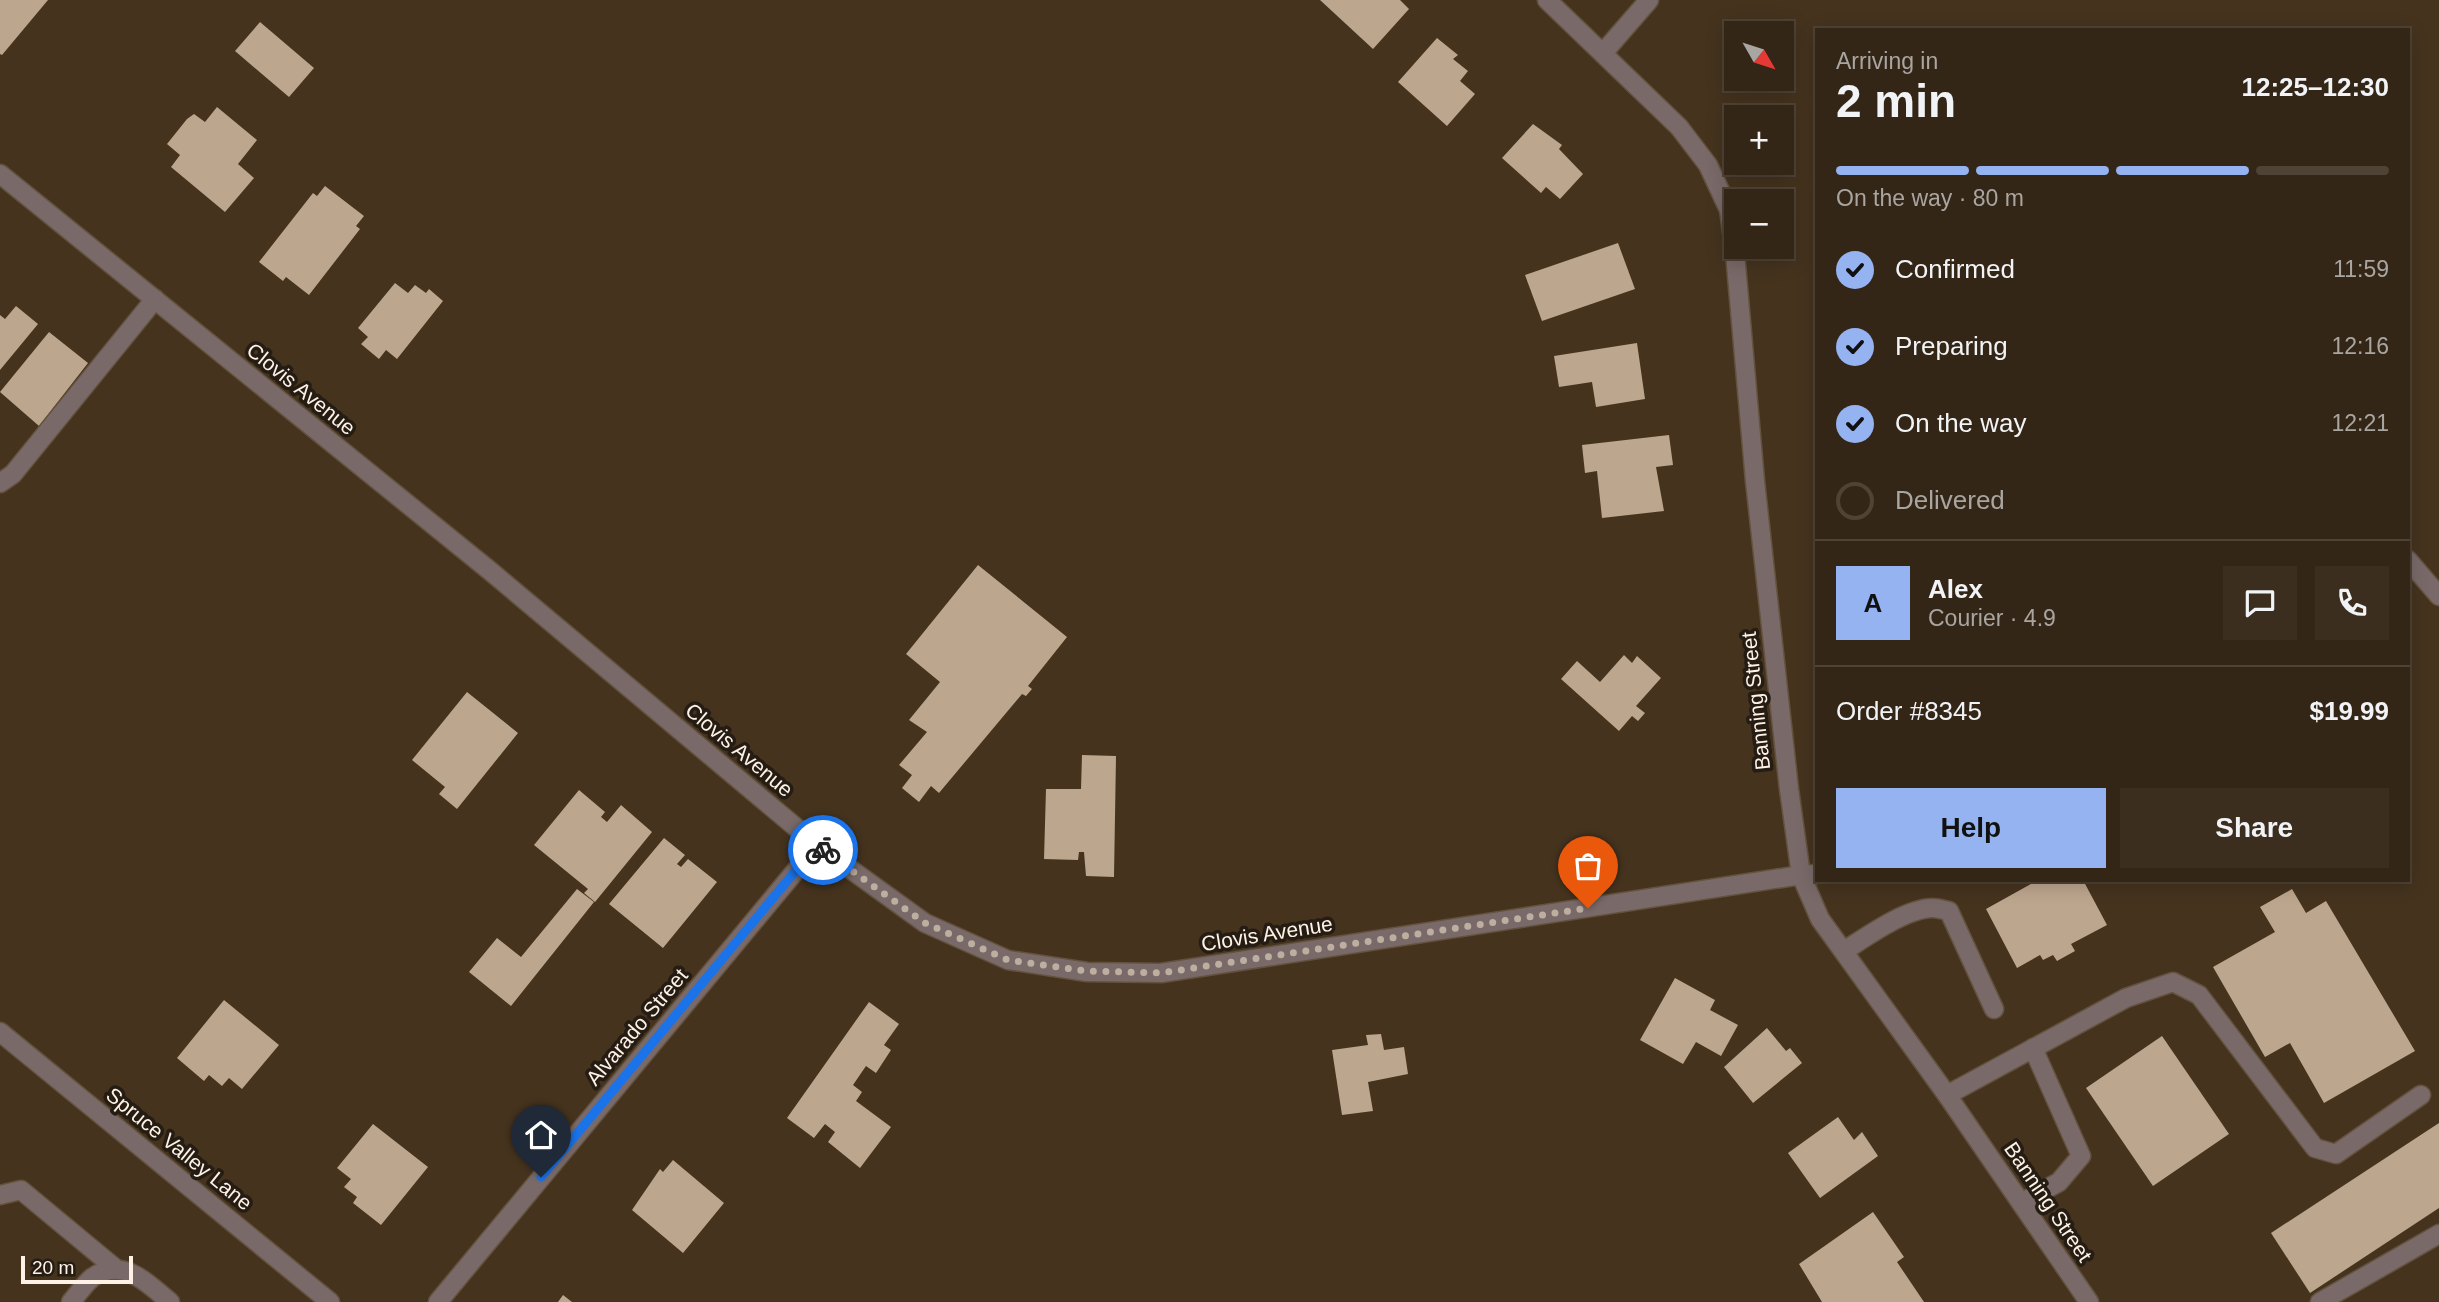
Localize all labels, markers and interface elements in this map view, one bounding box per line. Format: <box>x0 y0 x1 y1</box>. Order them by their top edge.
north arrow <box>1724 21 1794 91</box>
map controls <box>1724 21 1794 259</box>
text: Arriving in <box>1836 48 1938 74</box>
text: 12:25–12:30 <box>2242 72 2389 102</box>
text: 2 min <box>1836 75 1956 127</box>
button: + <box>1724 105 1794 175</box>
text: On the way · 80 m <box>1836 185 2024 211</box>
button: − <box>1724 189 1794 259</box>
icon: check <box>1836 251 1874 289</box>
text: Confirmed <box>1895 254 2015 284</box>
text: 11:59 <box>2333 256 2389 282</box>
icon: check <box>1836 328 1874 366</box>
text: Preparing <box>1895 331 2008 361</box>
text: 12:16 <box>2331 333 2389 359</box>
street label: Clovis Avenue <box>243 338 360 439</box>
icon: check <box>1836 405 1874 443</box>
text: On the way <box>1895 408 2027 438</box>
text: 12:21 <box>2331 410 2389 436</box>
text: Delivered <box>1895 485 2005 515</box>
button: chat <box>2223 566 2297 640</box>
button: phone <box>2315 566 2389 640</box>
text: Alex <box>1928 574 1983 604</box>
text: A <box>1864 588 1882 618</box>
text: Courier · 4.9 <box>1928 605 2056 631</box>
street label: Banning Street <box>1737 631 1774 771</box>
text: Order #8345 <box>1836 696 1982 726</box>
text: $19.99 <box>2309 696 2389 726</box>
street label: Clovis Avenue <box>681 698 798 801</box>
button: Help <box>1836 788 2106 868</box>
button: Share <box>2120 788 2389 868</box>
courier <box>788 815 858 885</box>
icon: bike <box>804 831 842 869</box>
pin <box>1558 836 1618 908</box>
icon: bag <box>1569 847 1607 885</box>
street label: Clovis Avenue <box>1200 912 1334 955</box>
street label: Alvarado Street <box>581 964 692 1090</box>
street label: Spruce Valley Lane <box>102 1083 257 1214</box>
pin <box>511 1105 571 1177</box>
icon: home <box>522 1116 560 1154</box>
street label: Banning Street <box>2000 1138 2097 1266</box>
scale bar <box>21 1253 133 1285</box>
text: 20 m <box>32 1257 74 1278</box>

